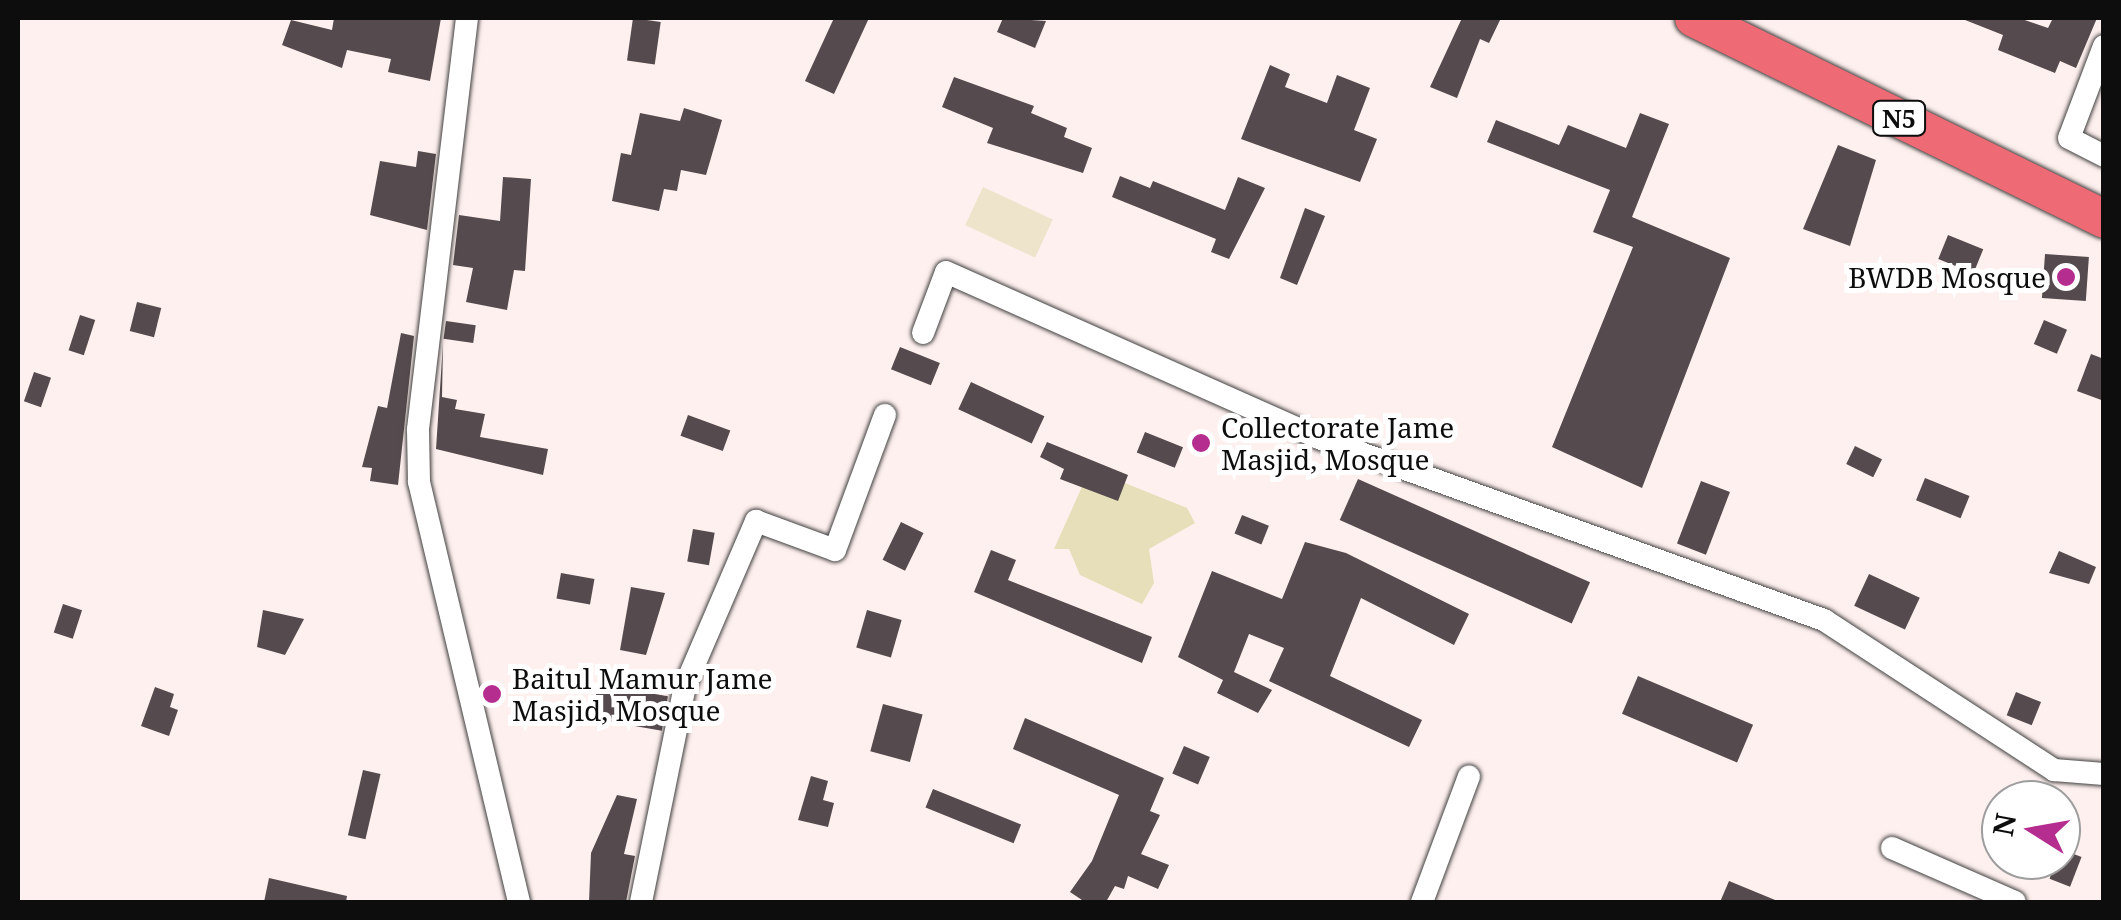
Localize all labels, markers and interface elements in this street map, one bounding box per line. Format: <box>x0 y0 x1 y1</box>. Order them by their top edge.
road number: N5 <box>1872 98 1926 138</box>
place label: BWDB Mosque <box>1848 260 2046 294</box>
marker: BWDB Mosque <box>2055 266 2077 288</box>
place label: Collectorate Jame Masjid, Mosque <box>1221 410 1454 476</box>
marker: Collectorate Jame Masjid, Mosque <box>1190 432 1212 454</box>
place label: Baitul Mamur Jame Masjid, Mosque <box>512 661 773 727</box>
marker: Baitul Mamur Jame Masjid, Mosque <box>481 683 503 705</box>
north arrow <box>1981 780 2081 880</box>
text: N <box>1983 810 2024 839</box>

